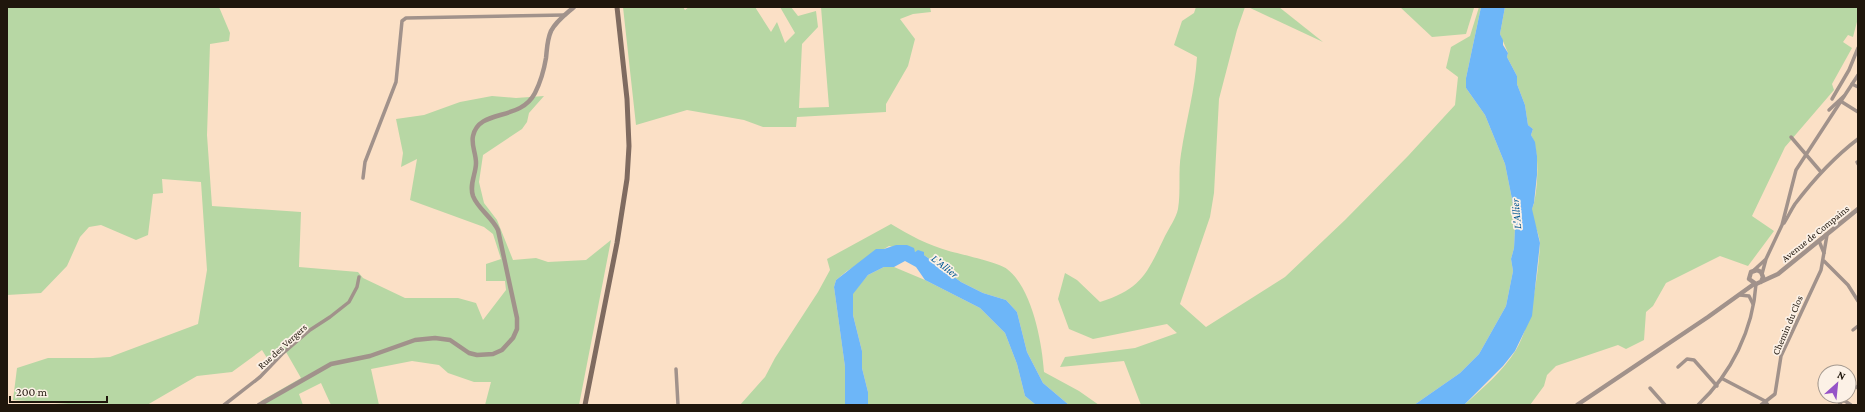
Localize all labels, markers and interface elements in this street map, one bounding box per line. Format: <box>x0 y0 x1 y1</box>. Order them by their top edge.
water label: L'Allier <box>1509 197 1523 230</box>
street label: Avenue de Compains <box>1779 203 1851 264</box>
water label: L'Allier <box>929 252 962 281</box>
street label: Chemin du Clos <box>1770 294 1805 357</box>
street label: Rue des Vergers <box>256 321 309 371</box>
north arrow <box>1817 364 1857 404</box>
text: N <box>1835 368 1848 382</box>
scale bar <box>10 378 107 404</box>
text: 200 m <box>16 385 48 399</box>

